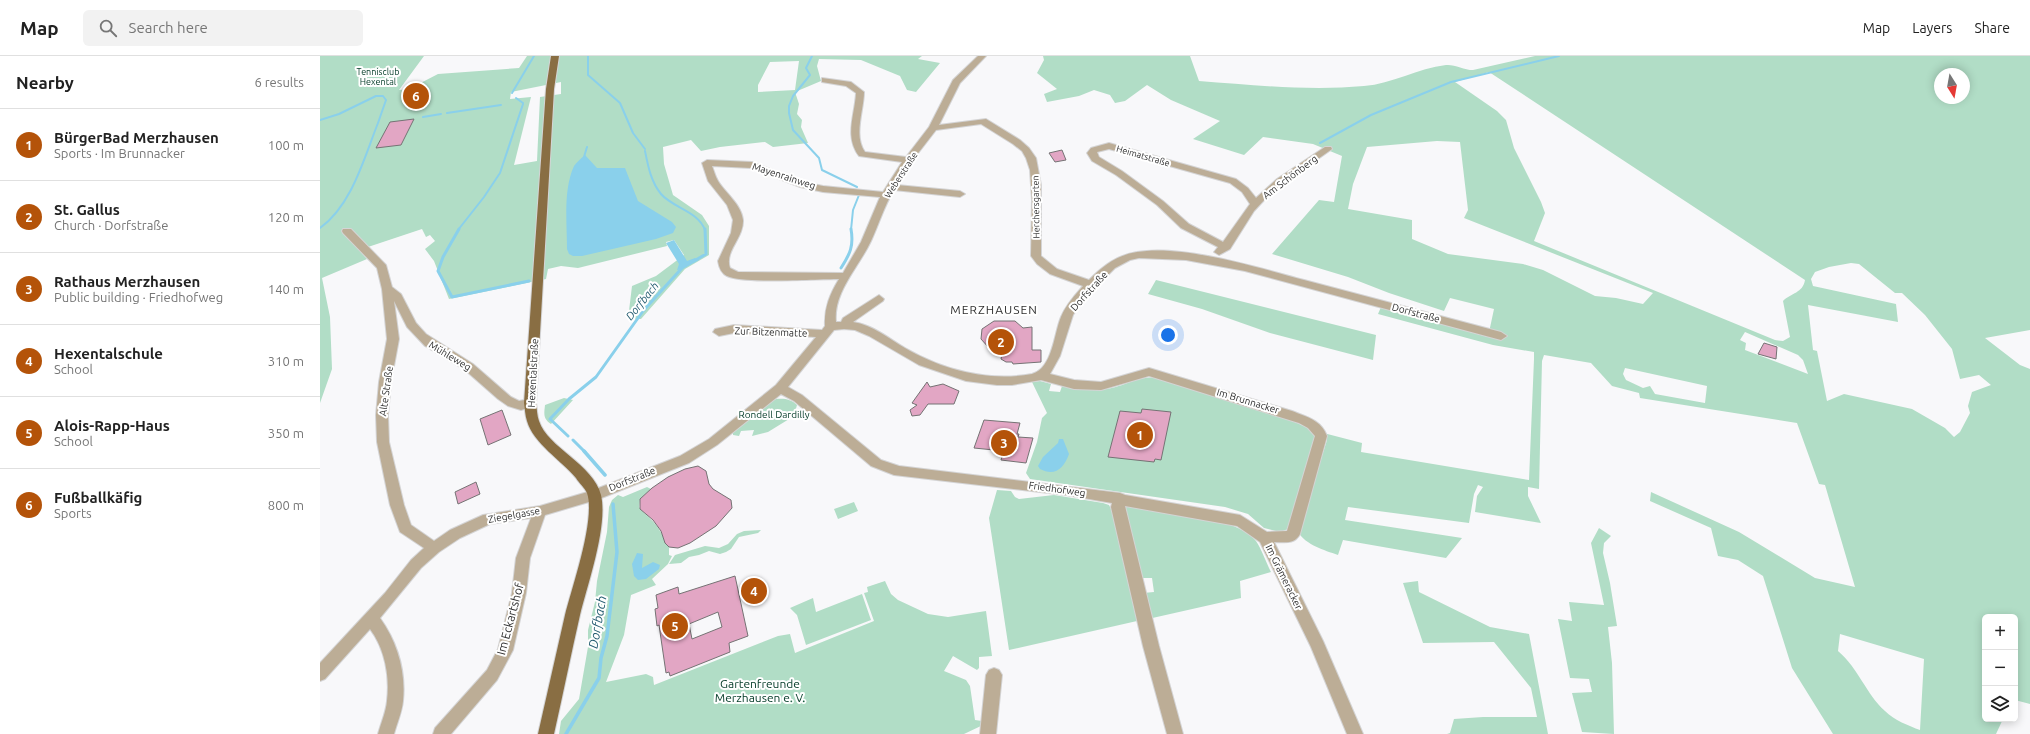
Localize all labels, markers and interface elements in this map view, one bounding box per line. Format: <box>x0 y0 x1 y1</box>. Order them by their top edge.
search box <box>83 10 363 46</box>
text: Map <box>20 17 59 39</box>
icon: search <box>97 17 119 39</box>
text: Search here <box>129 19 208 36</box>
text: Map <box>1863 20 1890 36</box>
text: Layers <box>1912 20 1952 36</box>
text: Share <box>1974 20 2010 36</box>
park label: Tennisclub Hexental <box>357 67 399 87</box>
north arrow <box>1934 68 1970 104</box>
text: Nearby <box>16 73 74 92</box>
text: 6 results <box>254 75 304 89</box>
pin: 6 <box>403 81 429 111</box>
text: BürgerBad Merzhausen <box>54 129 219 146</box>
text: 1 <box>25 138 33 152</box>
text: 100 m <box>268 138 304 152</box>
street label: Heimatstraße <box>1115 144 1171 168</box>
text: Sports · Im Brunnacker <box>54 146 185 160</box>
street label: Weberstraße <box>882 150 920 200</box>
street label: Am Schönberg <box>1261 153 1319 201</box>
street label: Mayenrainweg <box>751 161 817 191</box>
street label: Herchersgarten <box>1030 175 1042 239</box>
text: St. Gallus <box>54 201 120 218</box>
text: 2 <box>25 210 33 224</box>
text: 120 m <box>268 210 304 224</box>
text: Church · Dorfstraße <box>54 218 168 232</box>
street label: Dorfstraße <box>1068 269 1110 313</box>
text: Rathaus Merzhausen <box>54 273 200 290</box>
water label: Dorfbach <box>623 280 661 322</box>
text: 3 <box>25 282 33 296</box>
text: 140 m <box>268 282 304 296</box>
text: Public building · Friedhofweg <box>54 290 223 304</box>
street label: Dorfstraße <box>1391 301 1441 325</box>
district label: MERZHAUSEN <box>950 303 1038 316</box>
street label: Zur Bitzenmatte <box>734 325 808 339</box>
your location <box>1158 325 1178 345</box>
pin: 2 <box>988 327 1014 357</box>
street label: Hexentalstraße <box>526 338 540 408</box>
street label: Mühleweg <box>427 339 473 373</box>
text: Hexentalschule <box>54 345 163 362</box>
text: 4 <box>25 354 33 368</box>
text: 310 m <box>268 354 304 368</box>
text: School <box>54 362 93 376</box>
street label: Alte Straße <box>377 365 395 417</box>
street label: Im Brunnacker <box>1215 386 1281 416</box>
park label: Rondell Dardilly <box>739 409 810 420</box>
text: Alois-Rapp-Haus <box>54 417 170 434</box>
pin: 1 <box>1127 420 1153 450</box>
text: 5 <box>25 426 33 440</box>
text: 350 m <box>268 426 304 440</box>
pin: 3 <box>991 428 1017 458</box>
text: School <box>54 434 93 448</box>
street label: Dorfstraße <box>607 465 657 493</box>
street label: Friedhofweg <box>1028 480 1086 498</box>
text: Fußballkäfig <box>54 489 142 506</box>
text: 6 <box>25 498 33 512</box>
text: 800 m <box>268 498 304 512</box>
street label: Ziegelgasse <box>487 505 541 525</box>
text: Sports <box>54 506 92 520</box>
street label: Im Grämeracker <box>1264 543 1305 611</box>
pin: 4 <box>741 576 767 606</box>
street label: Im Eckartshof <box>494 581 526 656</box>
water label: Dorfbach <box>585 595 610 650</box>
pin: 5 <box>662 611 688 641</box>
map controls <box>1982 614 2018 722</box>
button: + <box>1982 614 2018 650</box>
button: − <box>1982 650 2018 686</box>
park label: Gartenfreunde Merzhausen e. V. <box>715 677 805 704</box>
button: layers <box>1982 686 2018 722</box>

